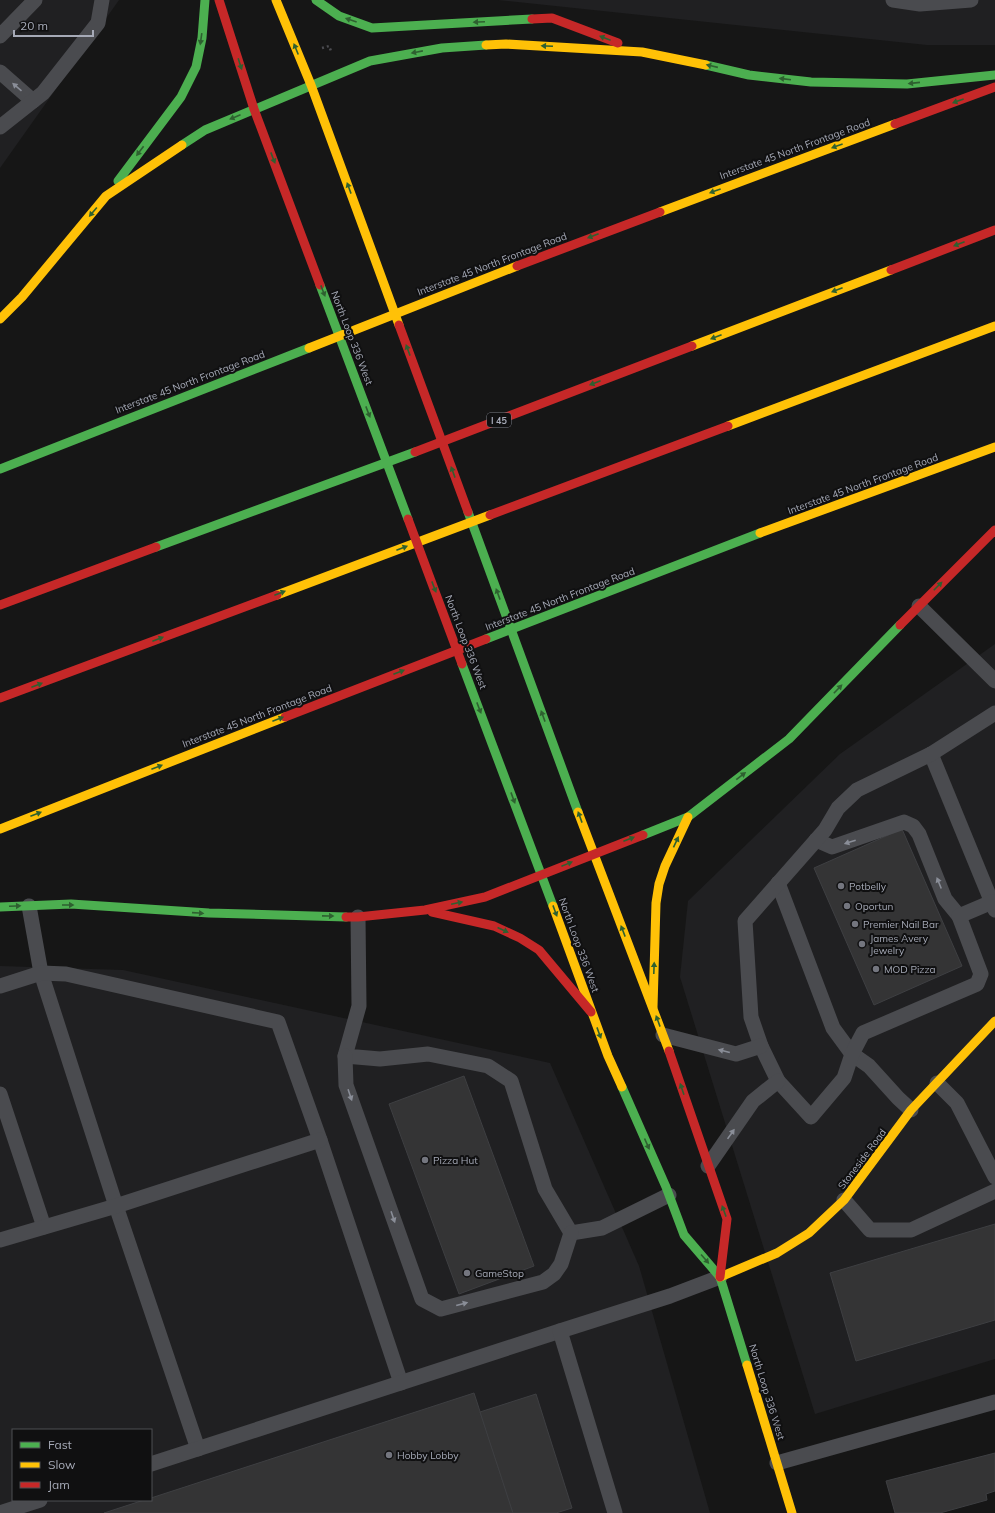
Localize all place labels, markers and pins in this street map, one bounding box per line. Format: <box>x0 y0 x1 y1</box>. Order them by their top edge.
place label: Potbelly <box>849 880 887 893</box>
marker: Potbelly <box>836 881 846 891</box>
place label: Oportun <box>855 900 894 913</box>
marker: Oportun <box>842 901 852 911</box>
place label: Premier Nail Bar <box>863 918 939 931</box>
marker: Premier Nail Bar <box>850 919 860 929</box>
place label: James Avery Jewelry <box>870 932 929 957</box>
marker: James Avery Jewelry <box>857 939 867 949</box>
place label: MOD Pizza <box>884 963 936 976</box>
marker: MOD Pizza <box>871 964 881 974</box>
place label: Pizza Hut <box>433 1154 478 1167</box>
marker: Pizza Hut <box>420 1155 430 1165</box>
place label: GameStop <box>475 1267 524 1280</box>
marker: GameStop <box>462 1268 472 1278</box>
place label: Hobby Lobby <box>397 1449 459 1462</box>
marker: Hobby Lobby <box>384 1450 394 1460</box>

